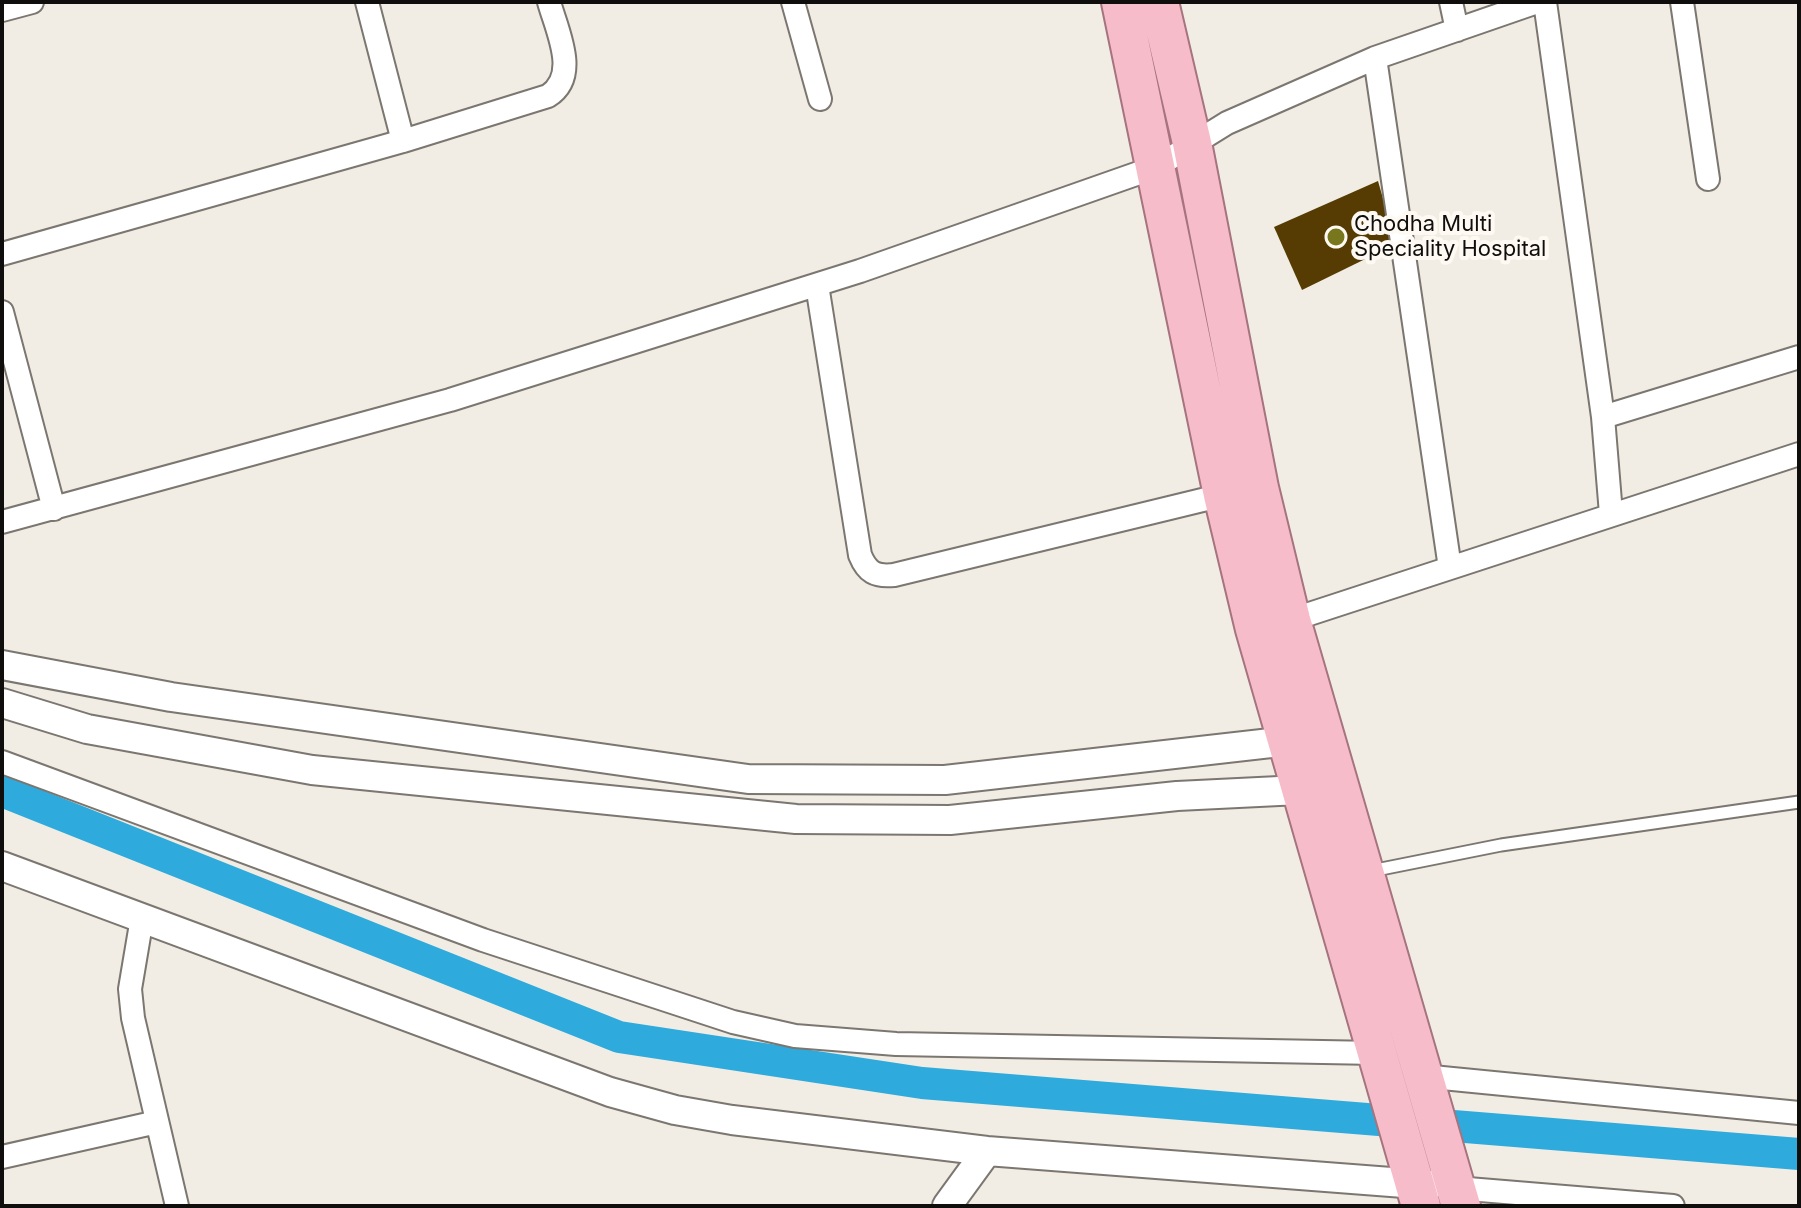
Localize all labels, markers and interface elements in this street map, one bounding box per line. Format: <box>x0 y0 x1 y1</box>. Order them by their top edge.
place label: Chodha Multi Speciality Hospital <box>1354 211 1546 262</box>
marker: Chodha Multi Speciality Hospital <box>1325 226 1347 248</box>

